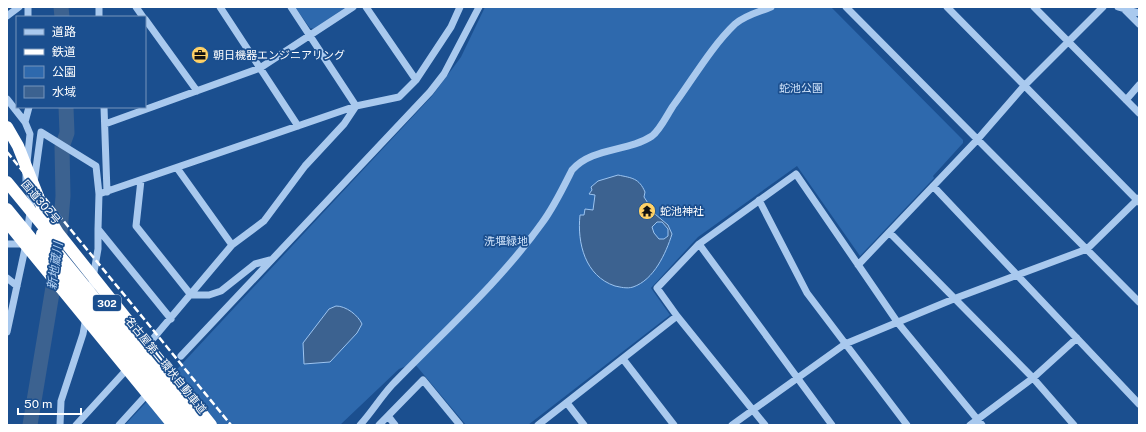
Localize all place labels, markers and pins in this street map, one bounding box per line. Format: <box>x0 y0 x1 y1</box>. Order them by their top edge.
office icon: 朝日機器エンジニアリング <box>190 45 210 65</box>
place label: 朝日機器エンジニアリング <box>213 49 345 61</box>
temple icon: 蛇池神社 <box>637 201 657 221</box>
place label: 蛇池神社 <box>660 205 704 217</box>

